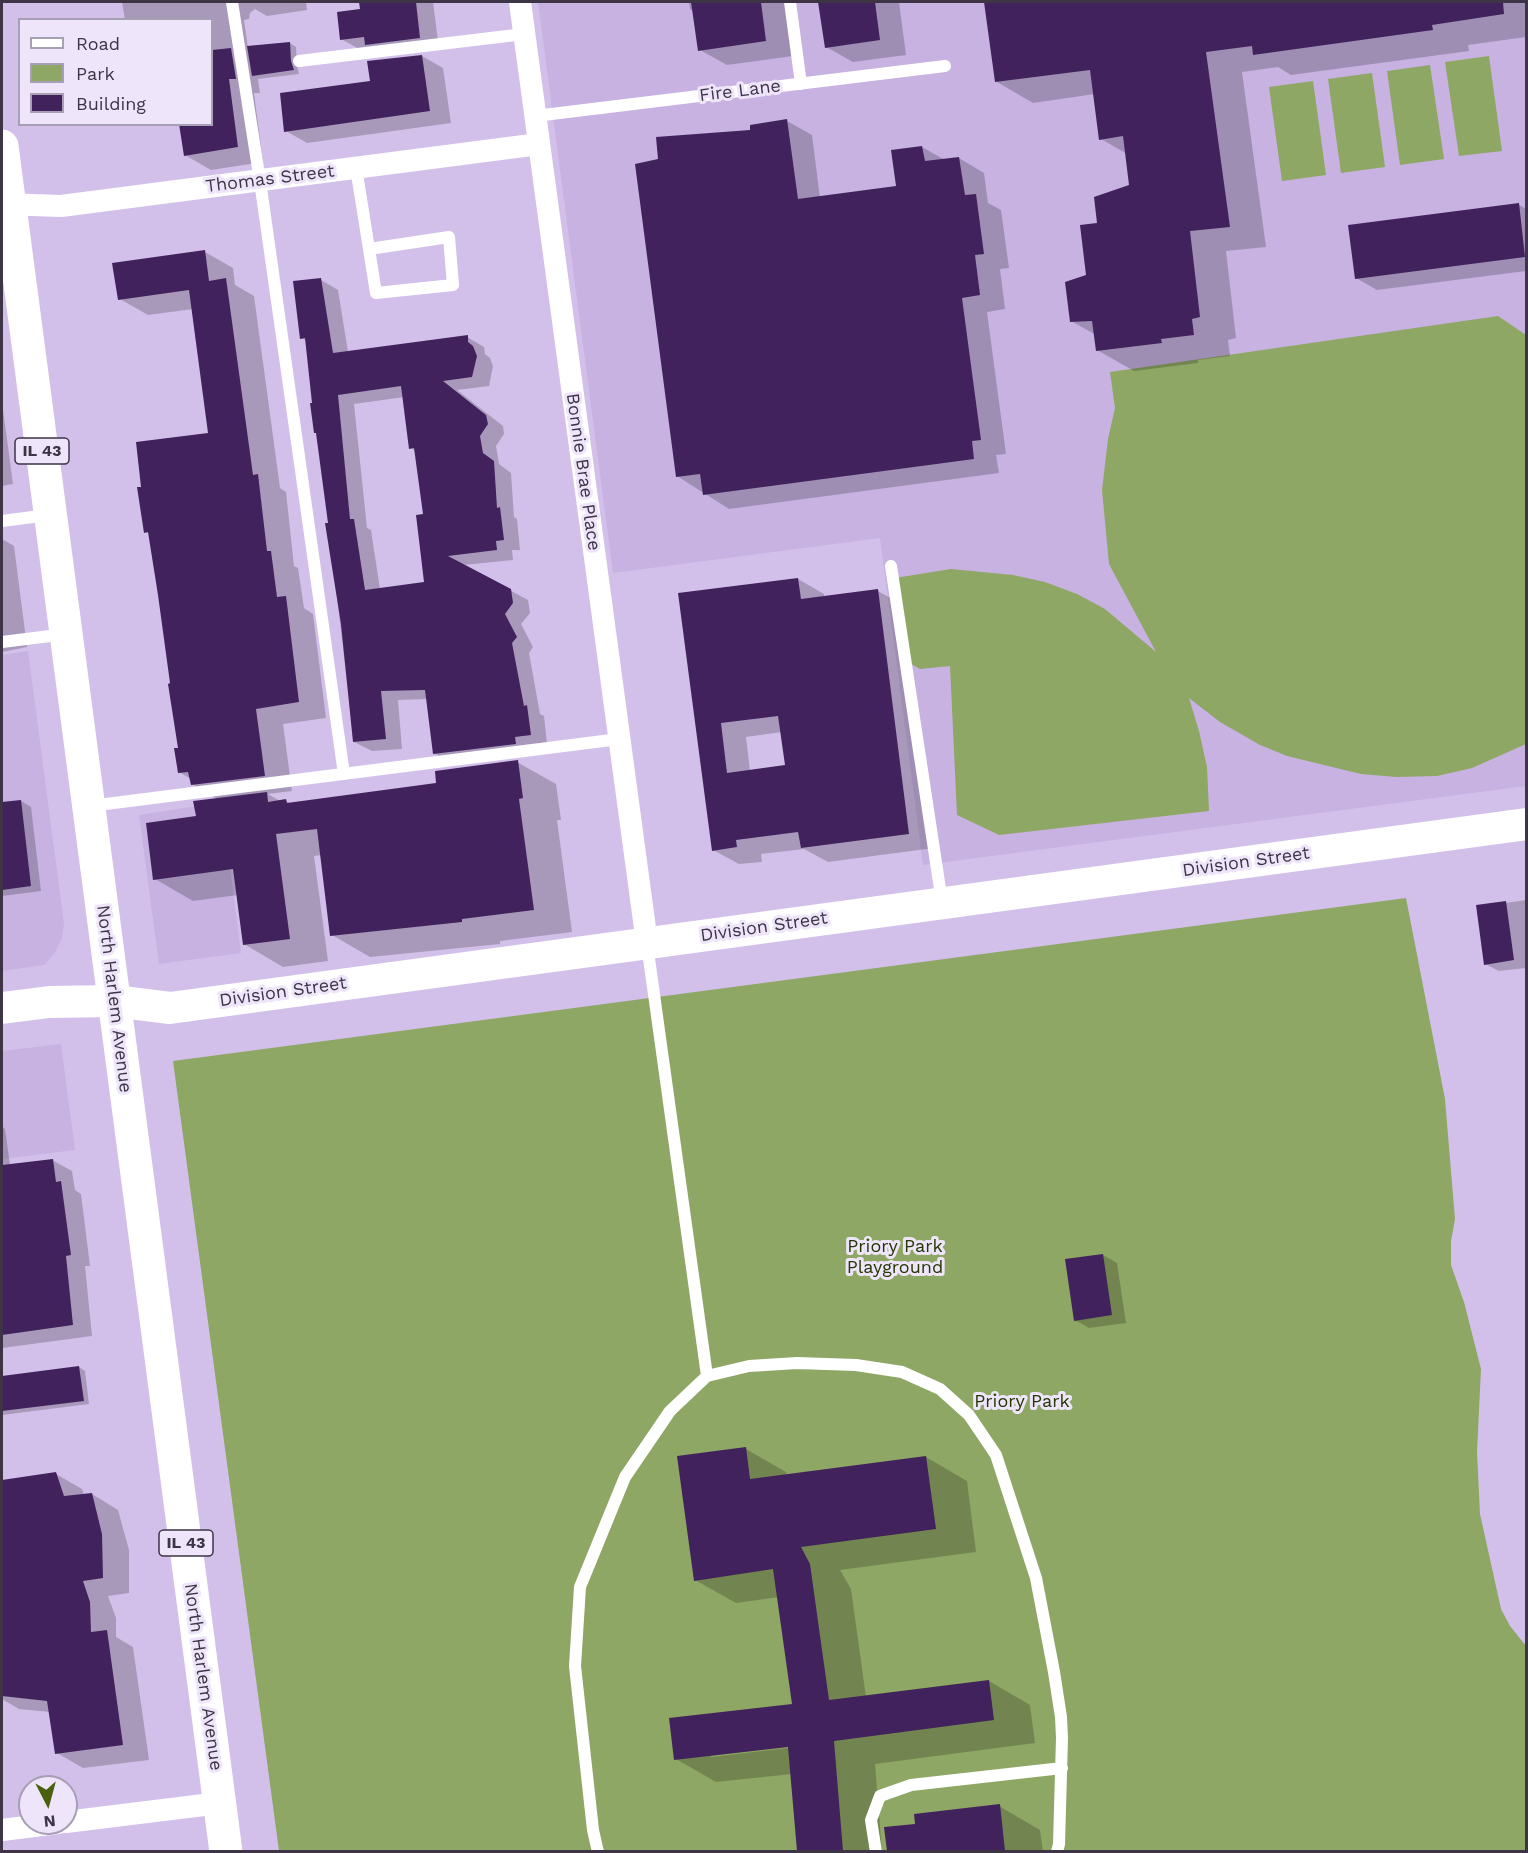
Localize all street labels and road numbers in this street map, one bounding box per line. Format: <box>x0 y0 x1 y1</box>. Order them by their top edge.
street label: Fire Lane <box>698 75 782 107</box>
street label: Thomas Street <box>204 160 336 198</box>
street label: Bonnie Brae Place <box>561 392 605 552</box>
road number: IL 43 <box>15 438 69 464</box>
street label: Division Street <box>1181 842 1311 882</box>
street label: North Harlem Avenue <box>92 904 136 1094</box>
street label: Division Street <box>699 907 829 947</box>
street label: Division Street <box>218 972 348 1012</box>
road number: IL 43 <box>159 1530 213 1556</box>
street label: North Harlem Avenue <box>179 1582 227 1772</box>

